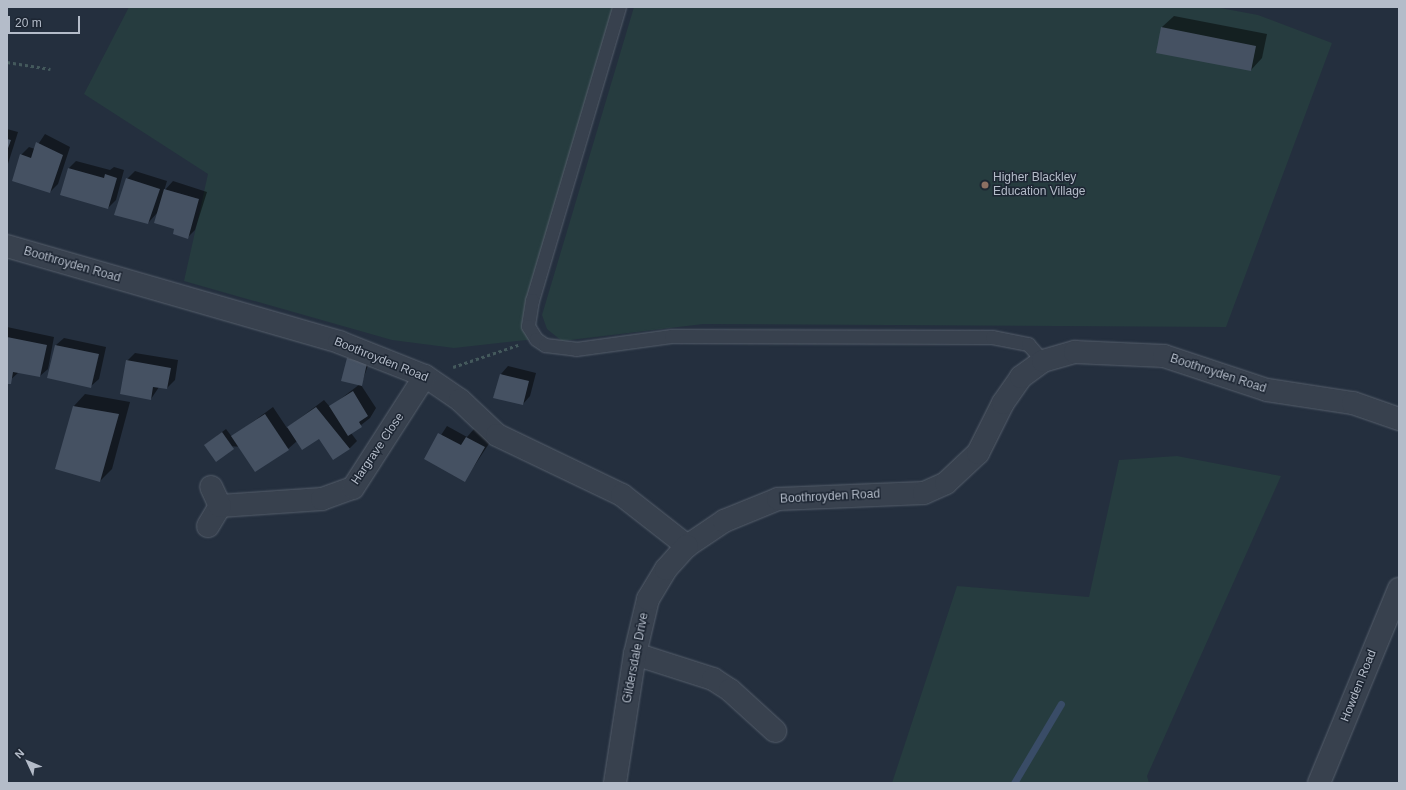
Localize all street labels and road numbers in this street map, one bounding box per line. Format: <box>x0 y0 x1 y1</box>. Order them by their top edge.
street label: Boothroyden Road <box>22 244 122 286</box>
street label: Boothroyden Road <box>332 335 430 385</box>
street label: Boothroyden Road <box>1168 352 1268 396</box>
street label: Hargrave Close <box>349 410 407 488</box>
street label: Boothroyden Road <box>780 487 880 507</box>
street label: Gildersdale Drive <box>620 611 652 705</box>
street label: Howden Road <box>1338 648 1380 724</box>

